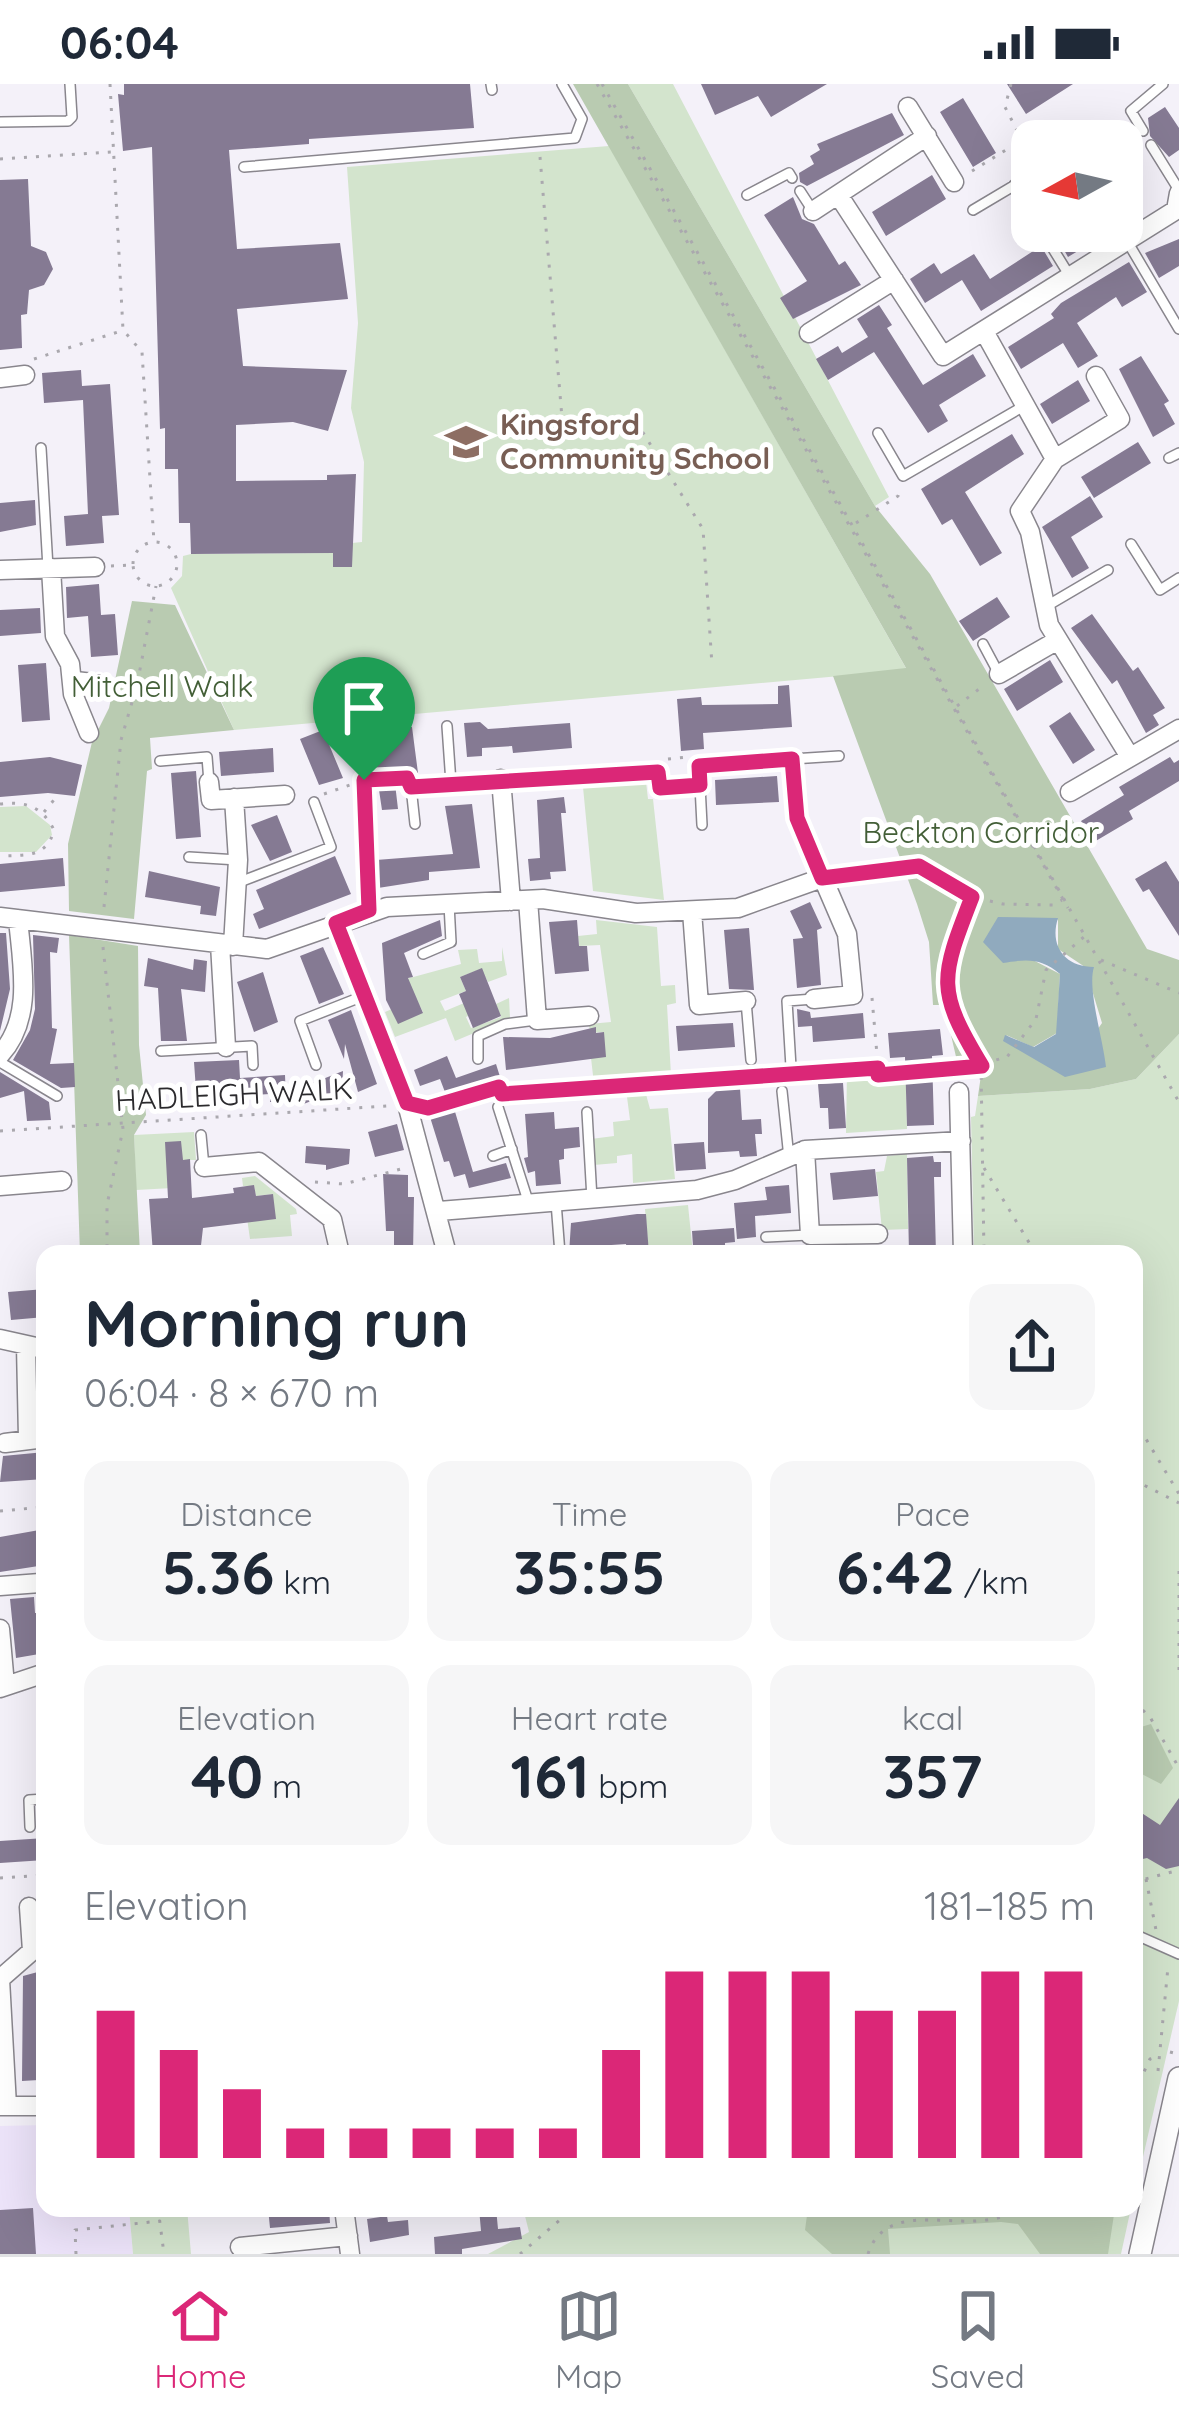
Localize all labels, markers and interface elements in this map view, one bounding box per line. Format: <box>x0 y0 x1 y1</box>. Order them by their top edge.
text: 06:04 <box>60 14 179 70</box>
north arrow <box>1011 120 1143 252</box>
map controls <box>1011 120 1143 252</box>
place label: Kingsford Community School <box>500 405 770 477</box>
school or university icon: Kingsford Community School <box>443 419 489 465</box>
pin <box>313 657 415 780</box>
park label: Mitchell Walk <box>71 667 253 705</box>
icon: arrive <box>331 675 397 741</box>
park label: Beckton Corridor <box>863 813 1100 851</box>
street label: HADLEIGH WALK <box>114 1069 354 1119</box>
text: Morning run <box>84 1281 469 1364</box>
button: share <box>969 1284 1095 1410</box>
text: 06:04 · 8 × 670 m <box>84 1368 379 1417</box>
text: Distance <box>180 1493 313 1534</box>
text: Time <box>552 1493 627 1534</box>
text: Pace <box>895 1493 970 1534</box>
text: 5.36 <box>162 1534 274 1609</box>
text: 35:55 <box>513 1534 666 1609</box>
text: 6:42 <box>836 1534 955 1609</box>
text: km <box>274 1561 331 1602</box>
text: /km <box>955 1561 1029 1602</box>
text: Elevation <box>177 1697 316 1738</box>
text: Heart rate <box>511 1697 668 1738</box>
text: kcal <box>902 1697 963 1738</box>
text: 40 <box>191 1738 263 1813</box>
text: 161 <box>511 1738 589 1813</box>
text: 357 <box>883 1738 982 1813</box>
text: m <box>263 1765 302 1806</box>
text: bpm <box>589 1765 668 1806</box>
text: Elevation <box>84 1881 248 1930</box>
text: 181–185 m <box>924 1881 1095 1930</box>
tab: Home <box>154 2283 247 2396</box>
tab: Map <box>555 2283 622 2396</box>
tab: Saved <box>931 2283 1025 2396</box>

